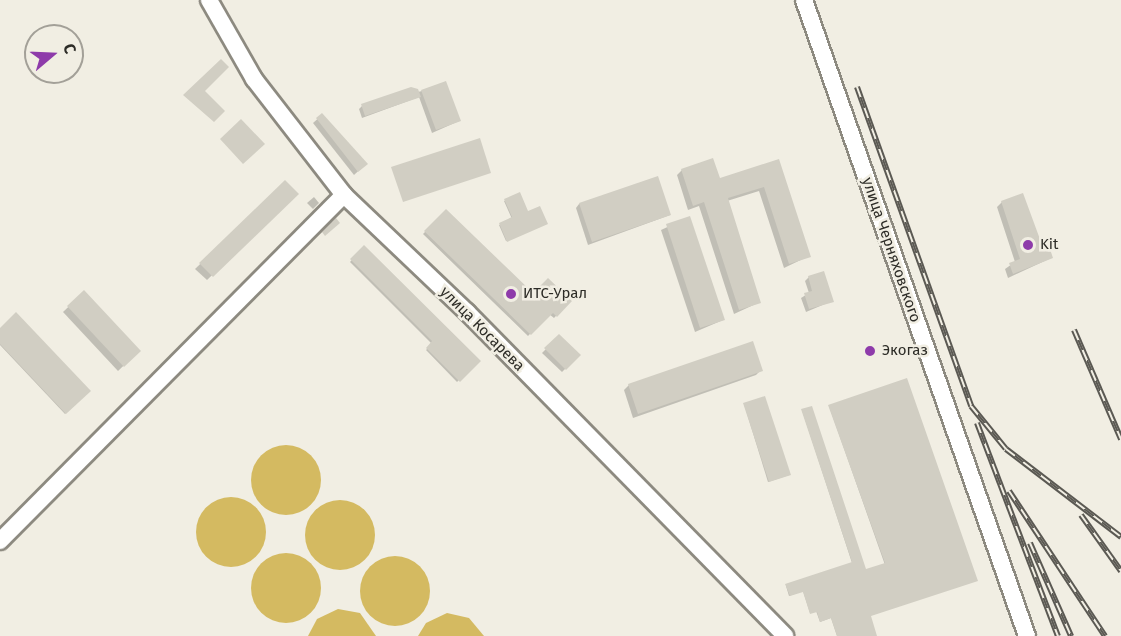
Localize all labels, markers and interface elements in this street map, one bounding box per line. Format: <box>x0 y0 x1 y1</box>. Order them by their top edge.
north arrow <box>24 24 84 84</box>
text: С <box>59 41 80 56</box>
street label: улица Черняховского <box>858 175 924 325</box>
place label: Kit <box>1040 236 1058 254</box>
marker: Kit <box>1021 238 1035 252</box>
street label: улица Косарева <box>436 283 528 375</box>
place label: ИТС-Урал <box>523 285 587 303</box>
marker: ИТС-Урал <box>504 287 518 301</box>
place label: Экогаз <box>882 342 928 360</box>
marker: Экогаз <box>863 344 877 358</box>

